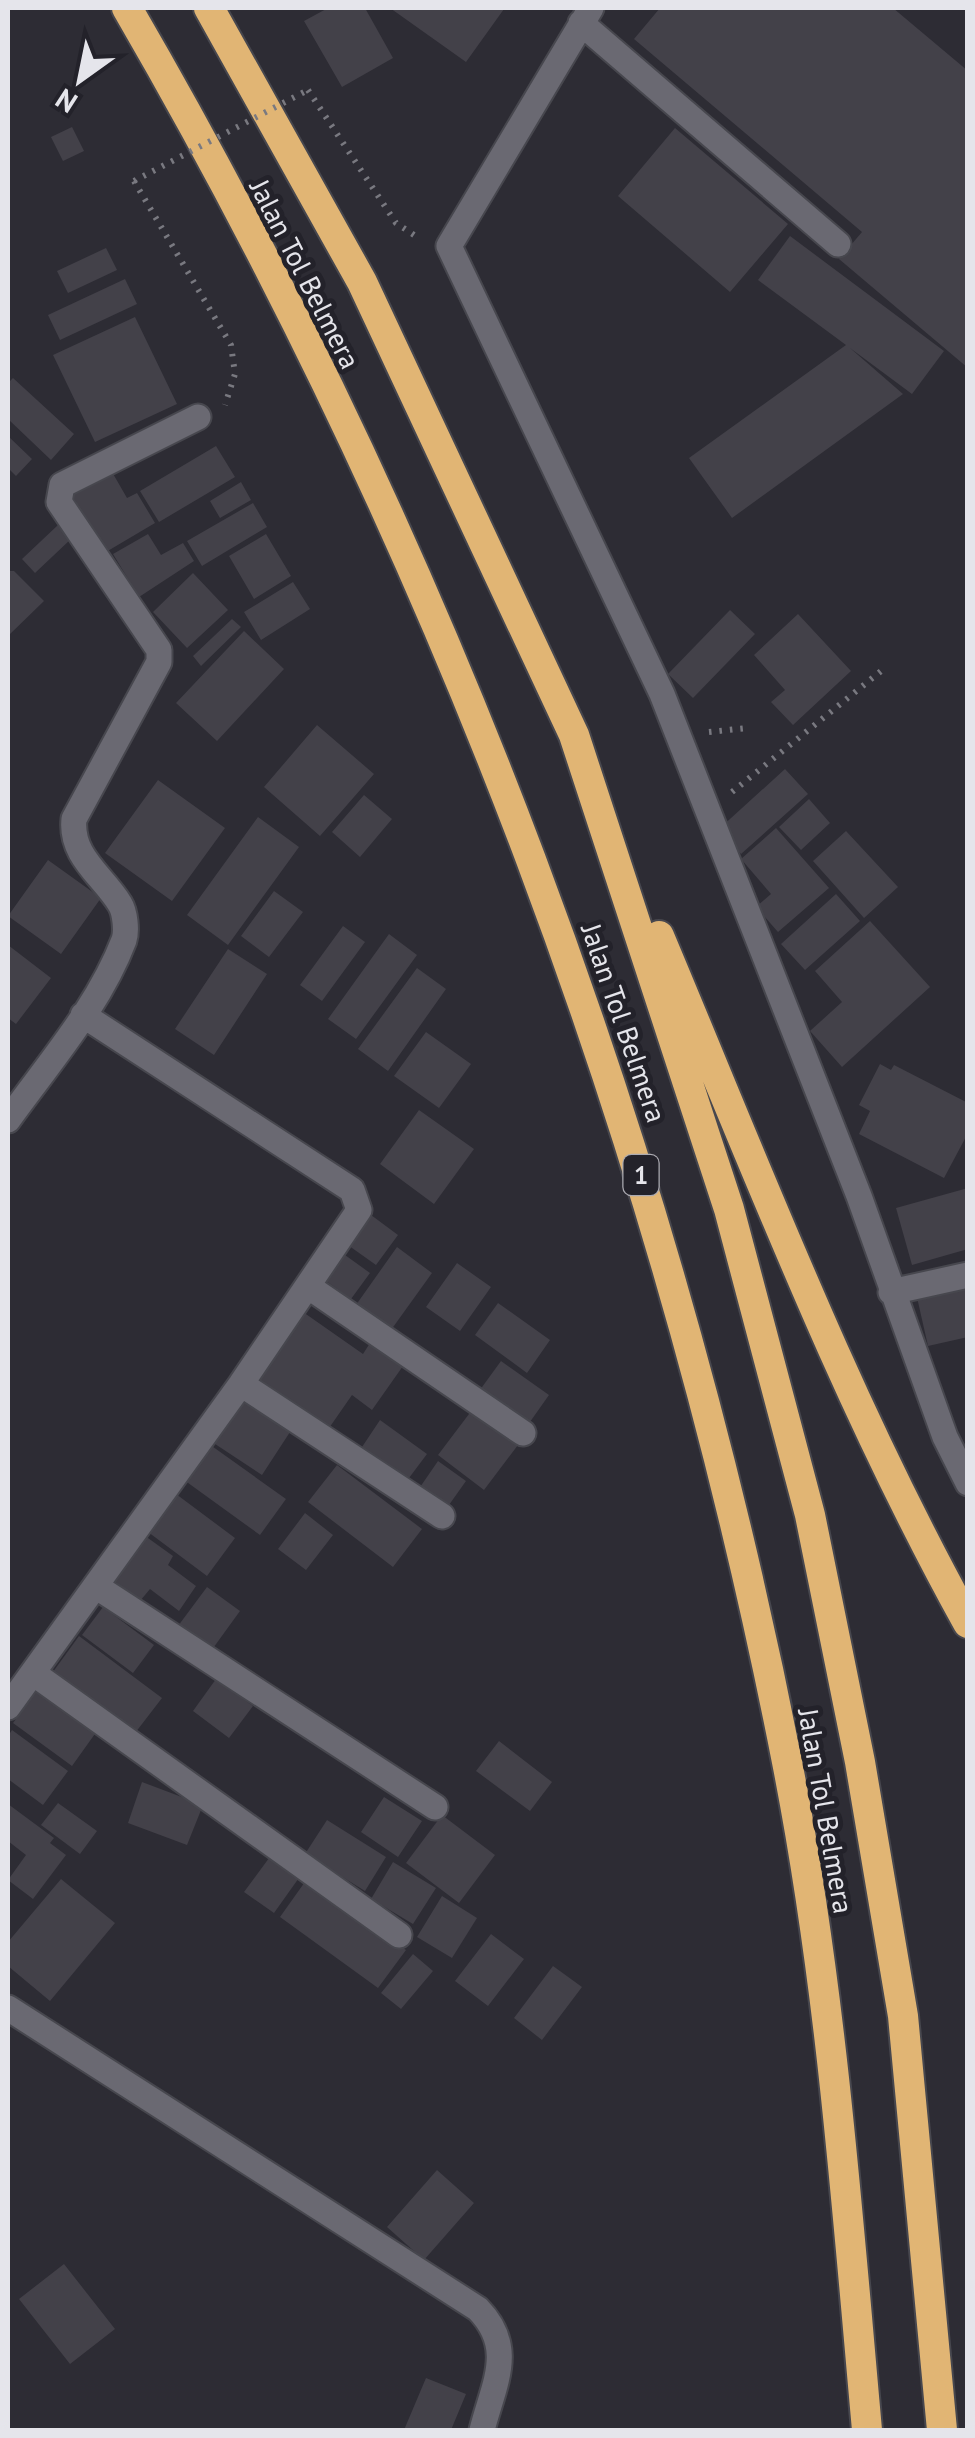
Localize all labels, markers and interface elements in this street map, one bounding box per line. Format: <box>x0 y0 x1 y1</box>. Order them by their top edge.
north arrow <box>30 30 130 130</box>
text: N <box>48 81 84 122</box>
street label: Jalan Tol Belmera <box>241 172 369 375</box>
street label: Jalan Tol Belmera <box>573 918 676 1127</box>
road number: 1 <box>624 1155 658 1195</box>
street label: Jalan Tol Belmera <box>790 1704 863 1916</box>

